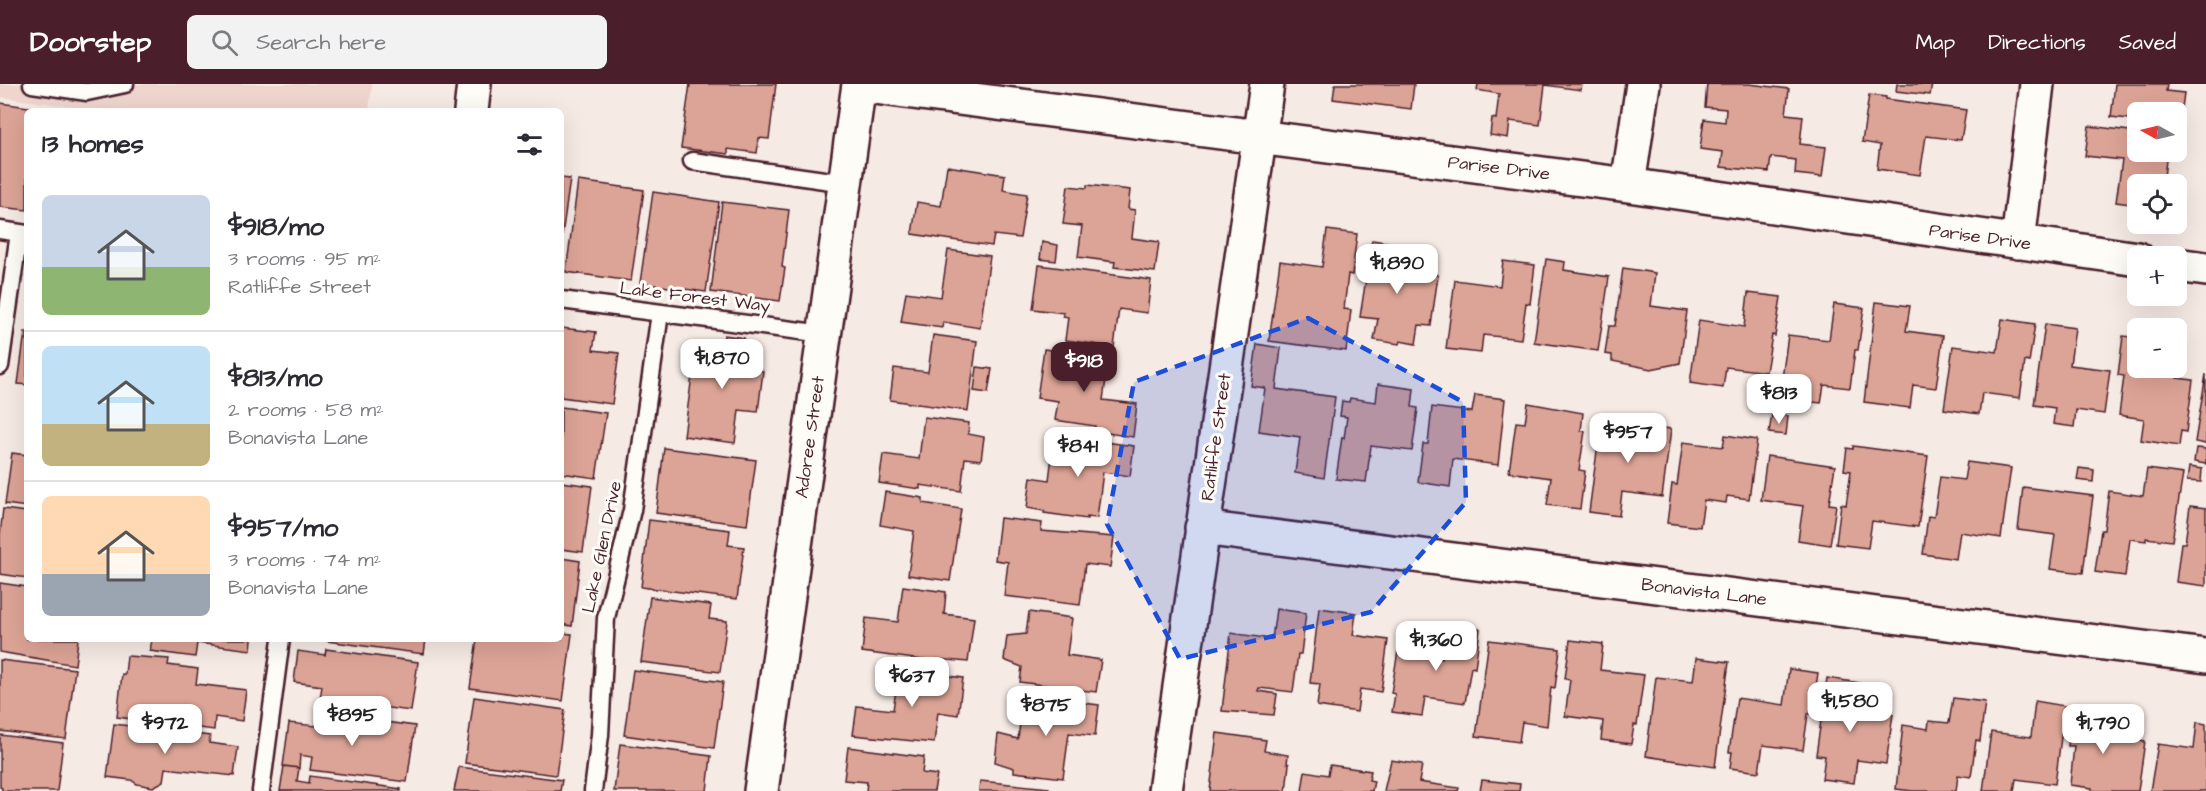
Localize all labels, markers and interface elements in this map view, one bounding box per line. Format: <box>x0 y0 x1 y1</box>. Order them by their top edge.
search box <box>187 15 607 69</box>
text: Doorstep <box>30 23 151 62</box>
icon: search <box>208 26 241 59</box>
text: Search here <box>256 27 386 58</box>
text: Map <box>1915 28 1955 57</box>
text: Directions <box>1988 28 2086 57</box>
text: Saved <box>2119 28 2176 57</box>
north arrow <box>2127 102 2187 162</box>
map controls <box>2127 102 2187 378</box>
text: 13 homes <box>42 126 144 162</box>
icon: filters <box>513 128 546 161</box>
street label: Parise Drive <box>1447 149 1552 187</box>
button: locate <box>2127 174 2187 234</box>
text: $918/mo <box>228 209 324 245</box>
street label: Parise Drive <box>1927 217 2033 257</box>
icon: home <box>90 219 162 291</box>
pin: $1,890 <box>1348 244 1446 295</box>
text: 3 rooms · 95 m² <box>228 245 381 273</box>
button: + <box>2127 246 2187 306</box>
text: $1,890 <box>1370 249 1424 277</box>
text: Ratliffe Street <box>228 273 371 301</box>
street label: Lake Forest Way <box>618 275 772 320</box>
button: − <box>2127 318 2187 378</box>
pin: $1,870 <box>673 339 771 390</box>
pin: $918 <box>1048 342 1120 393</box>
text: $1,870 <box>694 344 750 372</box>
text: $918 <box>1065 347 1103 375</box>
text: $813/mo <box>228 360 323 396</box>
icon: home <box>90 370 162 442</box>
street label: Ratliffe Street <box>1195 371 1237 502</box>
street label: Adoree Street <box>789 374 831 500</box>
pin: $813 <box>1743 374 1815 425</box>
text: $813 <box>1761 379 1797 407</box>
text: 2 rooms · 58 m² <box>228 396 384 424</box>
pin: $957 <box>1592 413 1664 464</box>
text: $957 <box>1604 418 1652 446</box>
text: Bonavista Lane <box>228 424 368 452</box>
pin: $841 <box>1042 427 1114 478</box>
text: $841 <box>1058 432 1098 460</box>
street label: Lake Glen Drive <box>576 478 628 615</box>
text: $957/mo <box>228 510 338 546</box>
icon: home <box>90 520 162 592</box>
text: 3 rooms · 74 m² <box>228 546 381 574</box>
street label: Bonavista Lane <box>1640 572 1768 612</box>
text: Bonavista Lane <box>228 574 368 602</box>
pin: $1,360 <box>1387 621 1485 672</box>
text: $1,360 <box>1410 626 1462 654</box>
pin: $637 <box>876 657 948 708</box>
text: $637 <box>889 662 935 690</box>
pin: $1,580 <box>1801 682 1899 733</box>
pin: $875 <box>1010 686 1082 737</box>
text: $1,580 <box>1822 687 1879 715</box>
text: $875 <box>1021 691 1071 719</box>
pin: $895 <box>316 696 388 747</box>
text: $895 <box>327 701 377 729</box>
pin: $972 <box>129 704 201 755</box>
pin: $1,790 <box>2054 704 2152 755</box>
text: $972 <box>142 709 188 737</box>
text: $1,790 <box>2076 709 2130 737</box>

